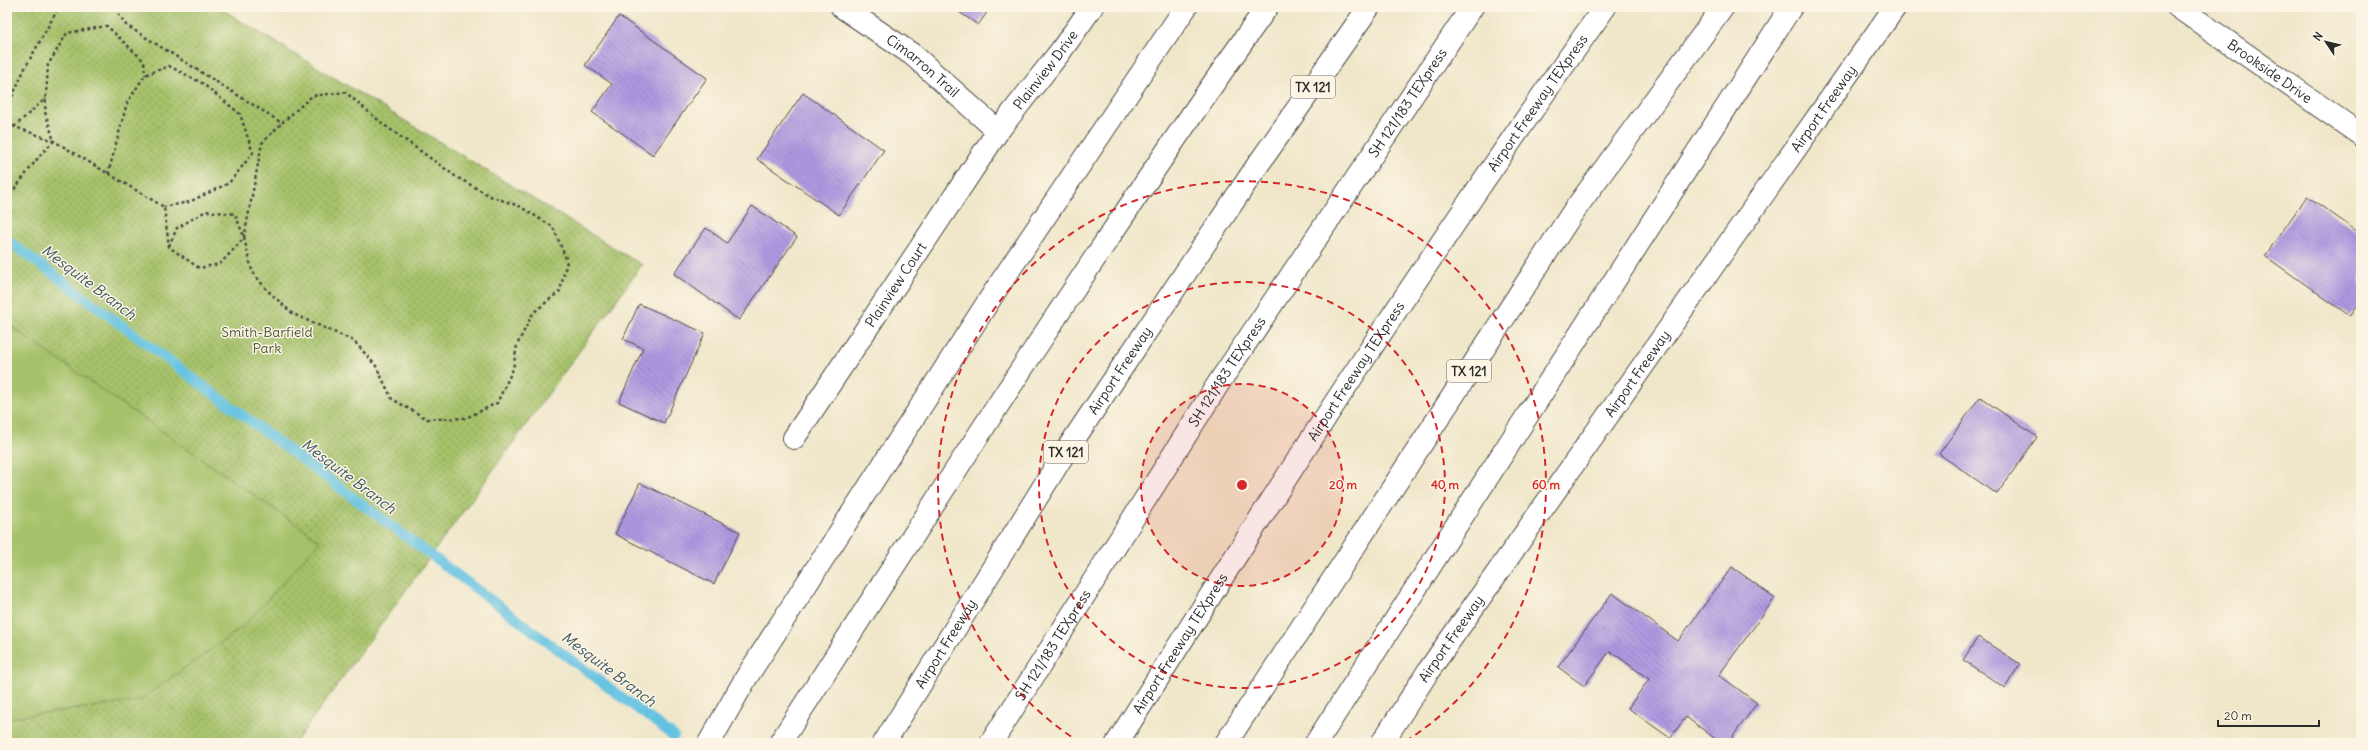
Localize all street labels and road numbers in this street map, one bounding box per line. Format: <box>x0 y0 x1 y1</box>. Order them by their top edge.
street label: Plainview Drive <box>1009 27 1082 113</box>
street label: Cimarron Trail <box>883 30 963 101</box>
street label: Airport Freeway TEXpress <box>1484 31 1592 175</box>
street label: Brookside Drive <box>2224 35 2316 107</box>
street label: SH 121/183 TEXpress <box>1364 45 1451 161</box>
street label: Airport Freeway <box>1787 62 1860 156</box>
road number: TX 121 <box>1291 76 1335 98</box>
street label: Plainview Court <box>861 239 931 331</box>
street label: Airport Freeway TEXpress <box>1304 298 1408 444</box>
street label: SH 121/183 TEXpress <box>1184 313 1270 430</box>
street label: Airport Freeway <box>1084 323 1156 418</box>
street label: Airport Freeway <box>1601 327 1674 421</box>
road number: TX 121 <box>1447 360 1491 382</box>
road number: TX 121 <box>1044 441 1088 463</box>
street label: Airport Freeway TEXpress <box>1129 570 1232 717</box>
street label: SH 121/183 TEXpress <box>1011 586 1095 704</box>
street label: Airport Freeway <box>1414 592 1488 686</box>
street label: Airport Freeway <box>911 596 980 692</box>

